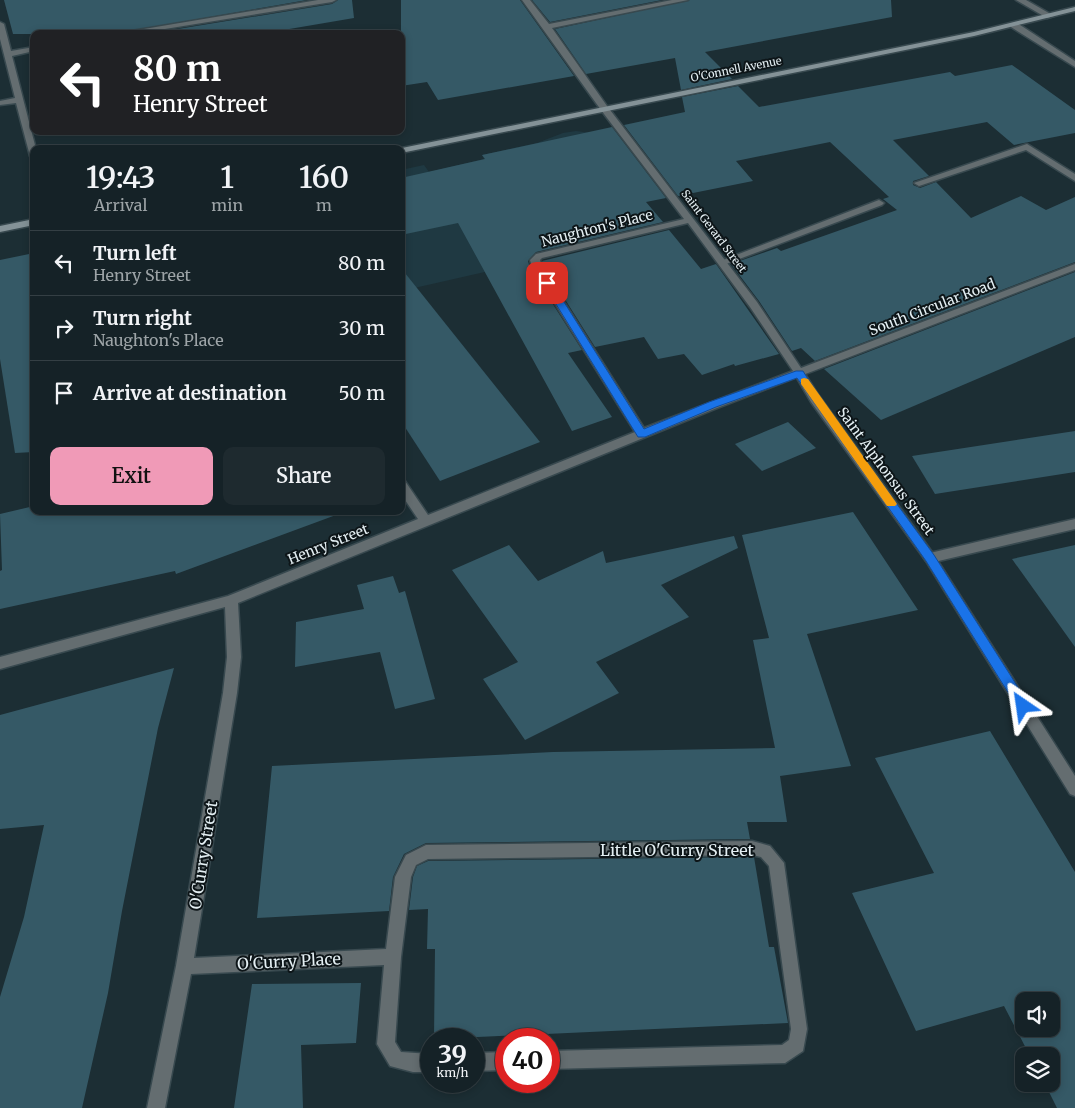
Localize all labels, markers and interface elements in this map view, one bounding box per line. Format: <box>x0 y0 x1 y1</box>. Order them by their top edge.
text: 80 m <box>133 47 221 91</box>
icon: left <box>50 50 115 115</box>
street label: O'Connell Avenue <box>689 53 783 85</box>
text: Henry Street <box>133 90 268 118</box>
text: 19:43 <box>86 158 156 196</box>
text: 1 <box>220 158 234 196</box>
text: 160 <box>299 158 349 196</box>
street label: Saint Gerard Street <box>678 187 750 276</box>
text: Arrival <box>94 195 147 215</box>
text: min <box>211 195 243 215</box>
text: m <box>316 195 332 215</box>
street label: Naughton's Place <box>539 205 655 251</box>
text: Turn left <box>93 241 177 265</box>
icon: left <box>50 249 78 277</box>
text: 80 m <box>338 251 385 275</box>
pin <box>526 262 568 304</box>
text: Henry Street <box>93 265 191 285</box>
icon: arrive <box>533 269 561 297</box>
street label: South Circular Road <box>866 274 998 339</box>
text: Turn right <box>93 306 192 330</box>
icon: right <box>50 314 78 342</box>
text: 30 m <box>339 316 385 340</box>
text: Naughton's Place <box>93 330 224 350</box>
icon: arrive <box>50 379 78 407</box>
text: Arrive at destination <box>93 381 287 405</box>
text: 50 m <box>339 381 385 405</box>
street label: Saint Alphonsus Street <box>834 404 939 539</box>
button: Exit <box>50 447 213 505</box>
button: Share <box>223 447 385 505</box>
street label: Henry Street <box>285 519 372 568</box>
position arrow <box>996 679 1048 731</box>
street label: O'Curry Street <box>185 799 222 911</box>
street label: Little O'Curry Street <box>600 840 755 860</box>
street label: O'Curry Place <box>237 948 341 974</box>
map controls <box>1015 992 1060 1092</box>
button: sound <box>1015 992 1060 1037</box>
speed limit sign: 40 <box>495 1028 560 1093</box>
text: 39 <box>438 1038 467 1070</box>
button: layers <box>1015 1047 1060 1092</box>
text: km/h <box>437 1065 468 1080</box>

